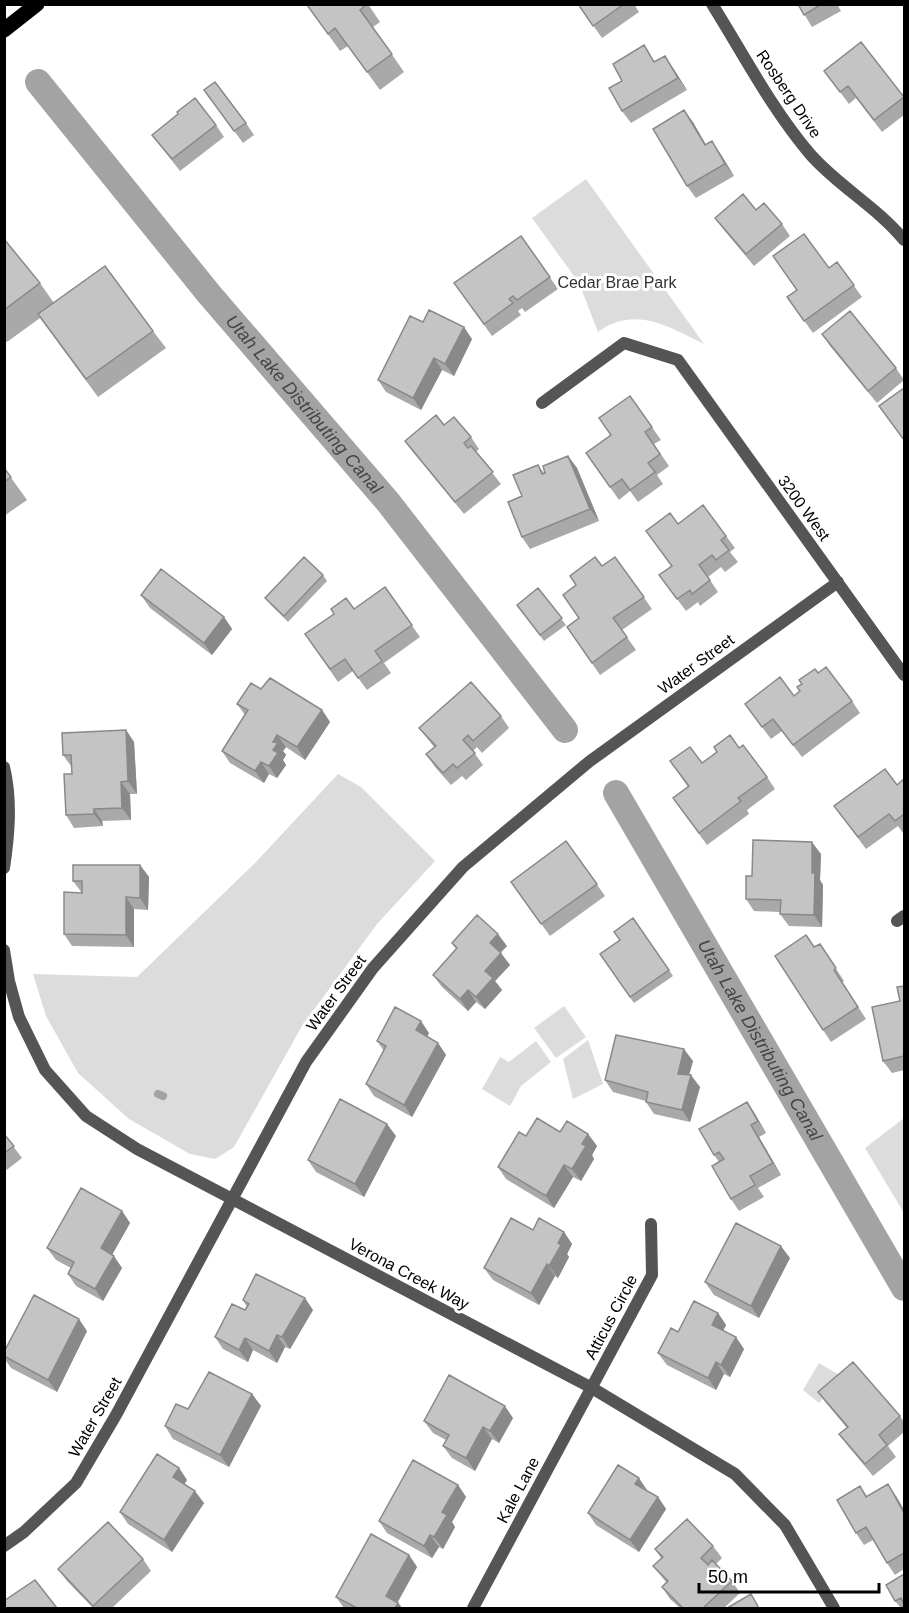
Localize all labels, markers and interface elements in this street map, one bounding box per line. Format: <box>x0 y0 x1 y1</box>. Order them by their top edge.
street label: Rosberg Drive <box>753 47 825 141</box>
park label: Cedar Brae Park <box>557 274 678 291</box>
water label: Utah Lake Distributing Canal <box>222 311 387 499</box>
street label: 3200 West <box>775 472 834 544</box>
street label: Water Street <box>655 631 738 697</box>
water label: Utah Lake Distributing Canal <box>694 936 827 1145</box>
street label: Water Street <box>303 951 369 1034</box>
street label: Verona Creek Way <box>346 1235 472 1313</box>
street label: Atticus Circle <box>582 1272 640 1362</box>
street label: Water Street <box>65 1374 125 1460</box>
street label: Kale Lane <box>494 1454 542 1526</box>
scale bar <box>699 1556 879 1594</box>
text: 50 m <box>708 1567 748 1587</box>

